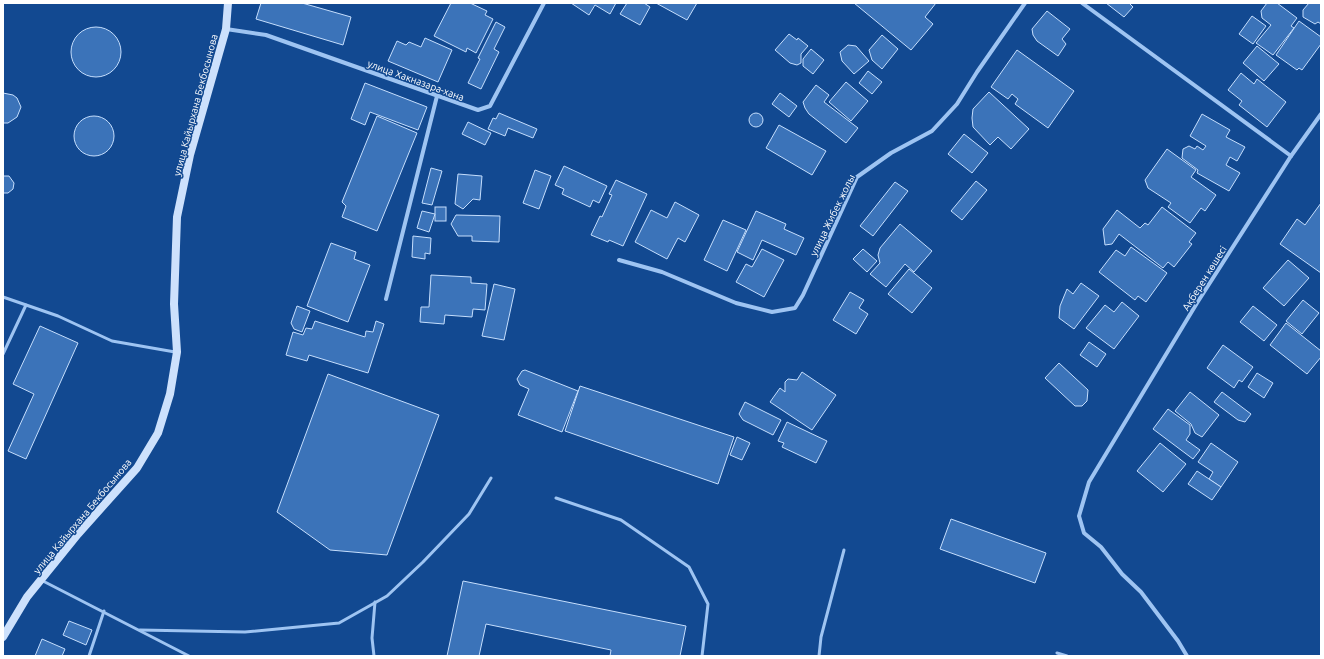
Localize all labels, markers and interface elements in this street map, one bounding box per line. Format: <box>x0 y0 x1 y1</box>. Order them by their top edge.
street label: улица Кайырхана Бекбосынова <box>171 33 220 177</box>
street label: улица Хакназара-хана <box>366 58 466 103</box>
street label: улица Жибек жолы <box>808 173 857 258</box>
street label: Ақберен көшесі <box>1180 244 1229 313</box>
street label: улица Кайырхана Бекбосынова <box>31 457 134 576</box>

